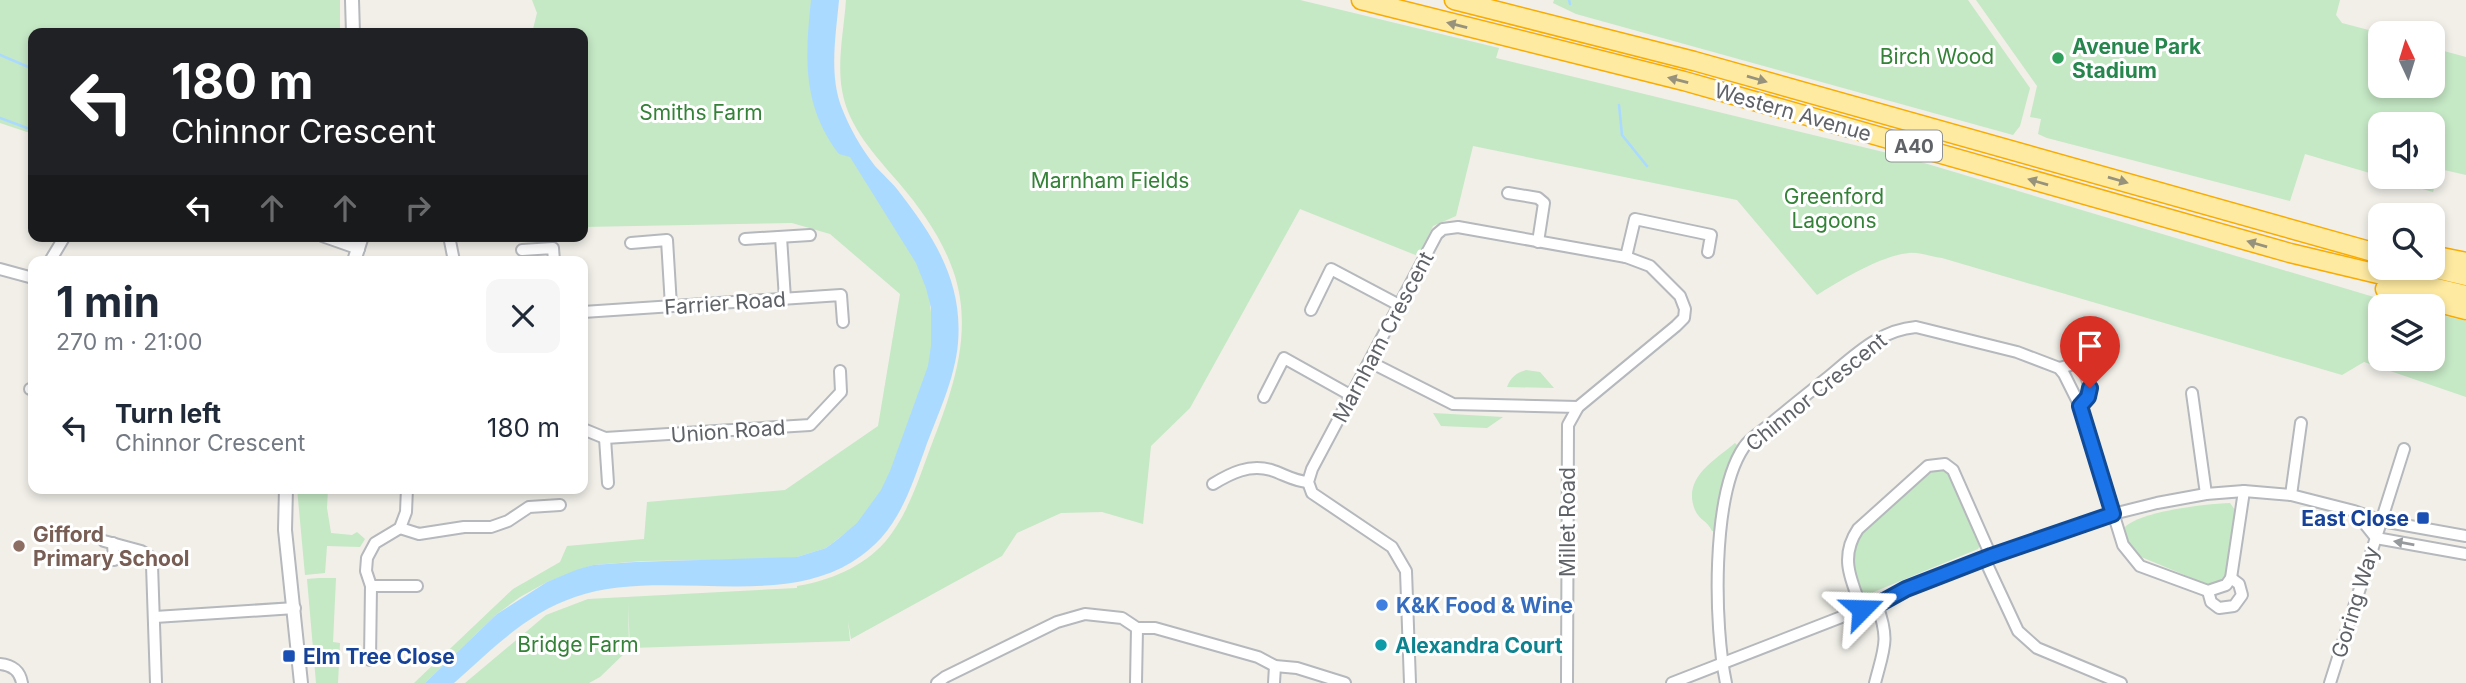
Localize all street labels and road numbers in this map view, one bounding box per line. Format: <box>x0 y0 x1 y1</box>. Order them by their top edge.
street label: Western Avenue <box>1712 78 1874 146</box>
road number: A40 <box>1886 130 1942 162</box>
street label: Marnham Crescent <box>1327 247 1439 427</box>
street label: Farrier Road <box>663 286 787 320</box>
street label: Chinnor Crescent <box>1741 328 1891 456</box>
street label: Union Road <box>670 415 786 447</box>
street label: Millet Road <box>1555 467 1580 577</box>
street label: Goring Way <box>2326 543 2384 661</box>

